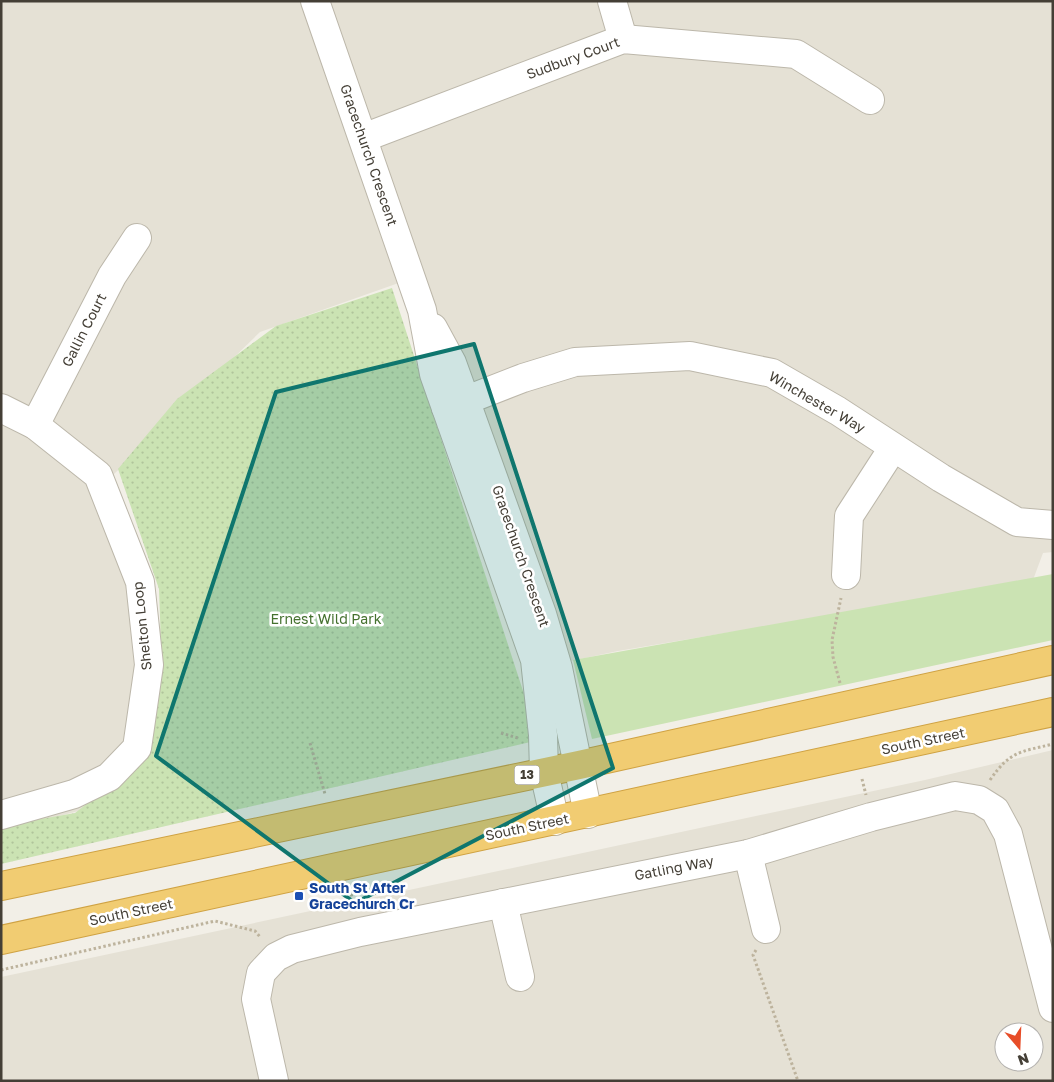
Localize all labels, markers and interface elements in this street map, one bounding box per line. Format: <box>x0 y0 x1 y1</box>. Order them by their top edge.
street label: Sudbury Court <box>524 33 622 82</box>
street label: Gracechurch Crescent <box>337 82 402 228</box>
street label: Gallin Court <box>58 290 109 369</box>
street label: Winchester Way <box>766 367 869 436</box>
street label: Gracechurch Crescent <box>489 483 554 629</box>
street label: Shelton Loop <box>128 581 155 671</box>
park label: Ernest Wild Park <box>270 610 382 627</box>
street label: South Street <box>880 723 966 758</box>
road number: 13 <box>514 766 540 784</box>
street label: South Street <box>484 809 570 844</box>
street label: Gatling Way <box>633 851 715 884</box>
place label: South St After Gracechurch Cr <box>309 879 415 912</box>
marker: South St After Gracechurch Cr <box>293 890 305 902</box>
street label: South Street <box>88 894 174 929</box>
north arrow <box>994 1022 1044 1072</box>
text: N <box>1016 1050 1031 1070</box>

